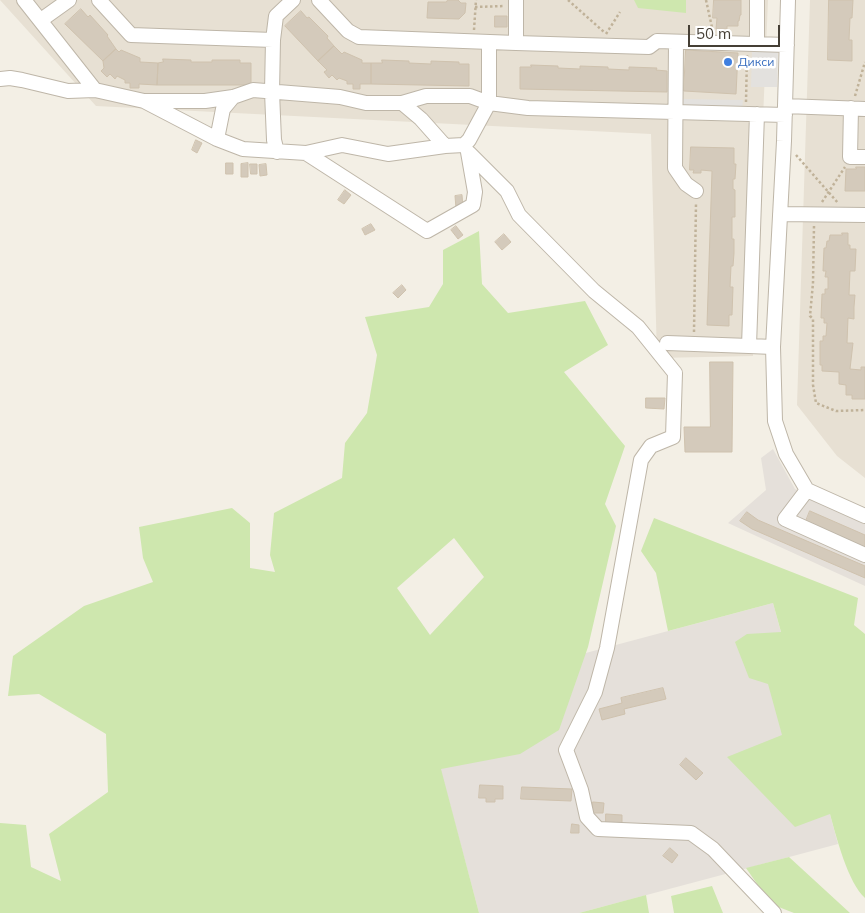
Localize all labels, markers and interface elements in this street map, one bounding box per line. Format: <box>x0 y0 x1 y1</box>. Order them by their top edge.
scale bar <box>690 15 782 47</box>
text: 50 m <box>696 24 731 43</box>
place label: Дикси <box>738 55 774 69</box>
marker: Дикси <box>722 56 734 68</box>

